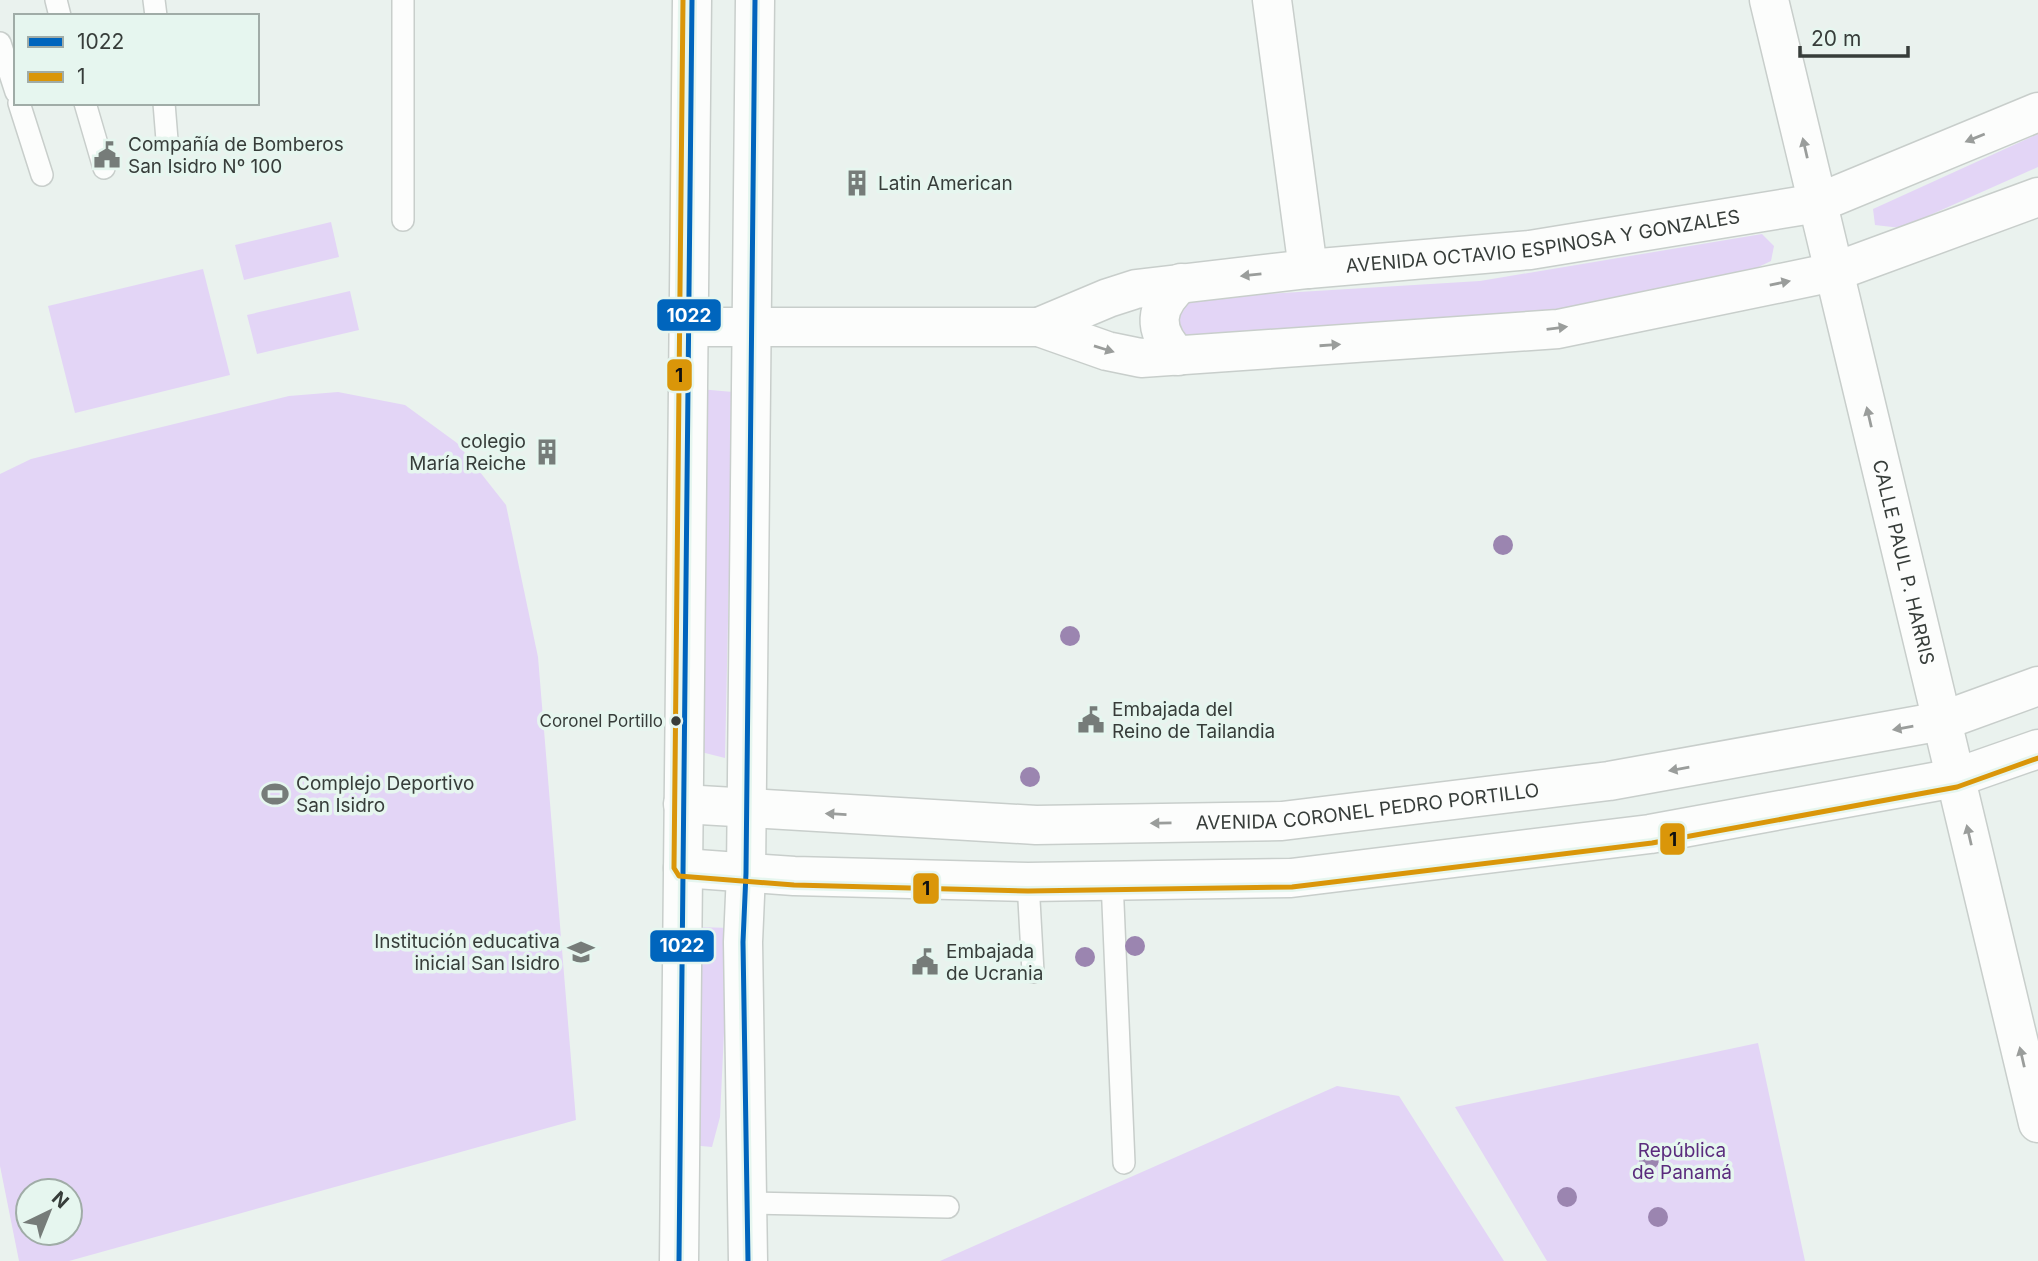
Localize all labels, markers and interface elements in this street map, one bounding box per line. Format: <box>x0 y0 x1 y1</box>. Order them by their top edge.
legend <box>14 14 259 105</box>
scale bar <box>1800 14 1909 58</box>
text: 20 m <box>1811 26 1861 51</box>
text: 1022 <box>77 29 124 54</box>
text: 1 <box>77 64 86 89</box>
place label: Compañía de Bomberos San Isidro Nº 100 <box>128 133 344 178</box>
one-way arrow <box>1964 133 1985 144</box>
one-way arrow <box>1799 137 1810 159</box>
public building icon: Compañía de Bomberos San Isidro Nº 100 <box>92 140 122 170</box>
building icon: Latin American <box>842 168 872 198</box>
place label: Latin American <box>878 172 1013 195</box>
street label: AVENIDA OCTAVIO ESPINOSA Y GONZALES <box>1345 204 1742 277</box>
one-way arrow <box>1239 270 1261 281</box>
one-way arrow <box>1769 278 1791 289</box>
line badge: 1022 <box>656 298 722 332</box>
text: 1022 <box>667 304 711 327</box>
one-way arrow <box>1546 322 1568 333</box>
one-way arrow <box>1319 339 1341 350</box>
one-way arrow <box>1094 345 1115 355</box>
line badge: 1 <box>666 358 693 392</box>
text: 1 <box>675 364 683 387</box>
one-way arrow <box>1863 406 1874 428</box>
place label: colegio María Reiche <box>409 430 526 475</box>
building icon: colegio María Reiche <box>532 437 562 467</box>
street label: CALLE PAUL P. HARRIS <box>1868 457 1940 667</box>
place label: Embajada del Reino de Tailandia <box>1112 698 1275 743</box>
public building icon: Embajada del Reino de Tailandia <box>1076 705 1106 735</box>
place label: Coronel Portillo <box>539 711 663 731</box>
marker: Coronel Portillo <box>669 714 683 728</box>
one-way arrow <box>1892 723 1914 734</box>
one-way arrow <box>1668 764 1690 775</box>
place label: Complejo Deportivo San Isidro <box>296 772 474 817</box>
street label: AVENIDA CORONEL PEDRO PORTILLO <box>1195 778 1541 834</box>
sports icon: Complejo Deportivo San Isidro <box>260 779 290 809</box>
one-way arrow <box>825 808 847 819</box>
one-way arrow <box>1150 817 1172 829</box>
line badge: 1 <box>1659 822 1686 856</box>
one-way arrow <box>1963 824 1974 846</box>
text: 1 <box>1669 828 1677 851</box>
line badge: 1 <box>912 872 940 905</box>
text: 1 <box>922 877 930 900</box>
line badge: 1022 <box>649 929 715 963</box>
place label: Institución educativa inicial San Isidro <box>374 930 560 975</box>
text: 1022 <box>660 934 704 957</box>
school or university icon: Institución educativa inicial San Isidro <box>566 937 596 967</box>
place label: Embajada de Ucrania <box>946 940 1043 985</box>
public building icon: Embajada de Ucrania <box>910 947 940 977</box>
one-way arrow <box>2016 1046 2027 1068</box>
park label: República de Panamá <box>1632 1139 1732 1184</box>
north arrow <box>14 1177 84 1247</box>
text: N <box>47 1187 73 1213</box>

